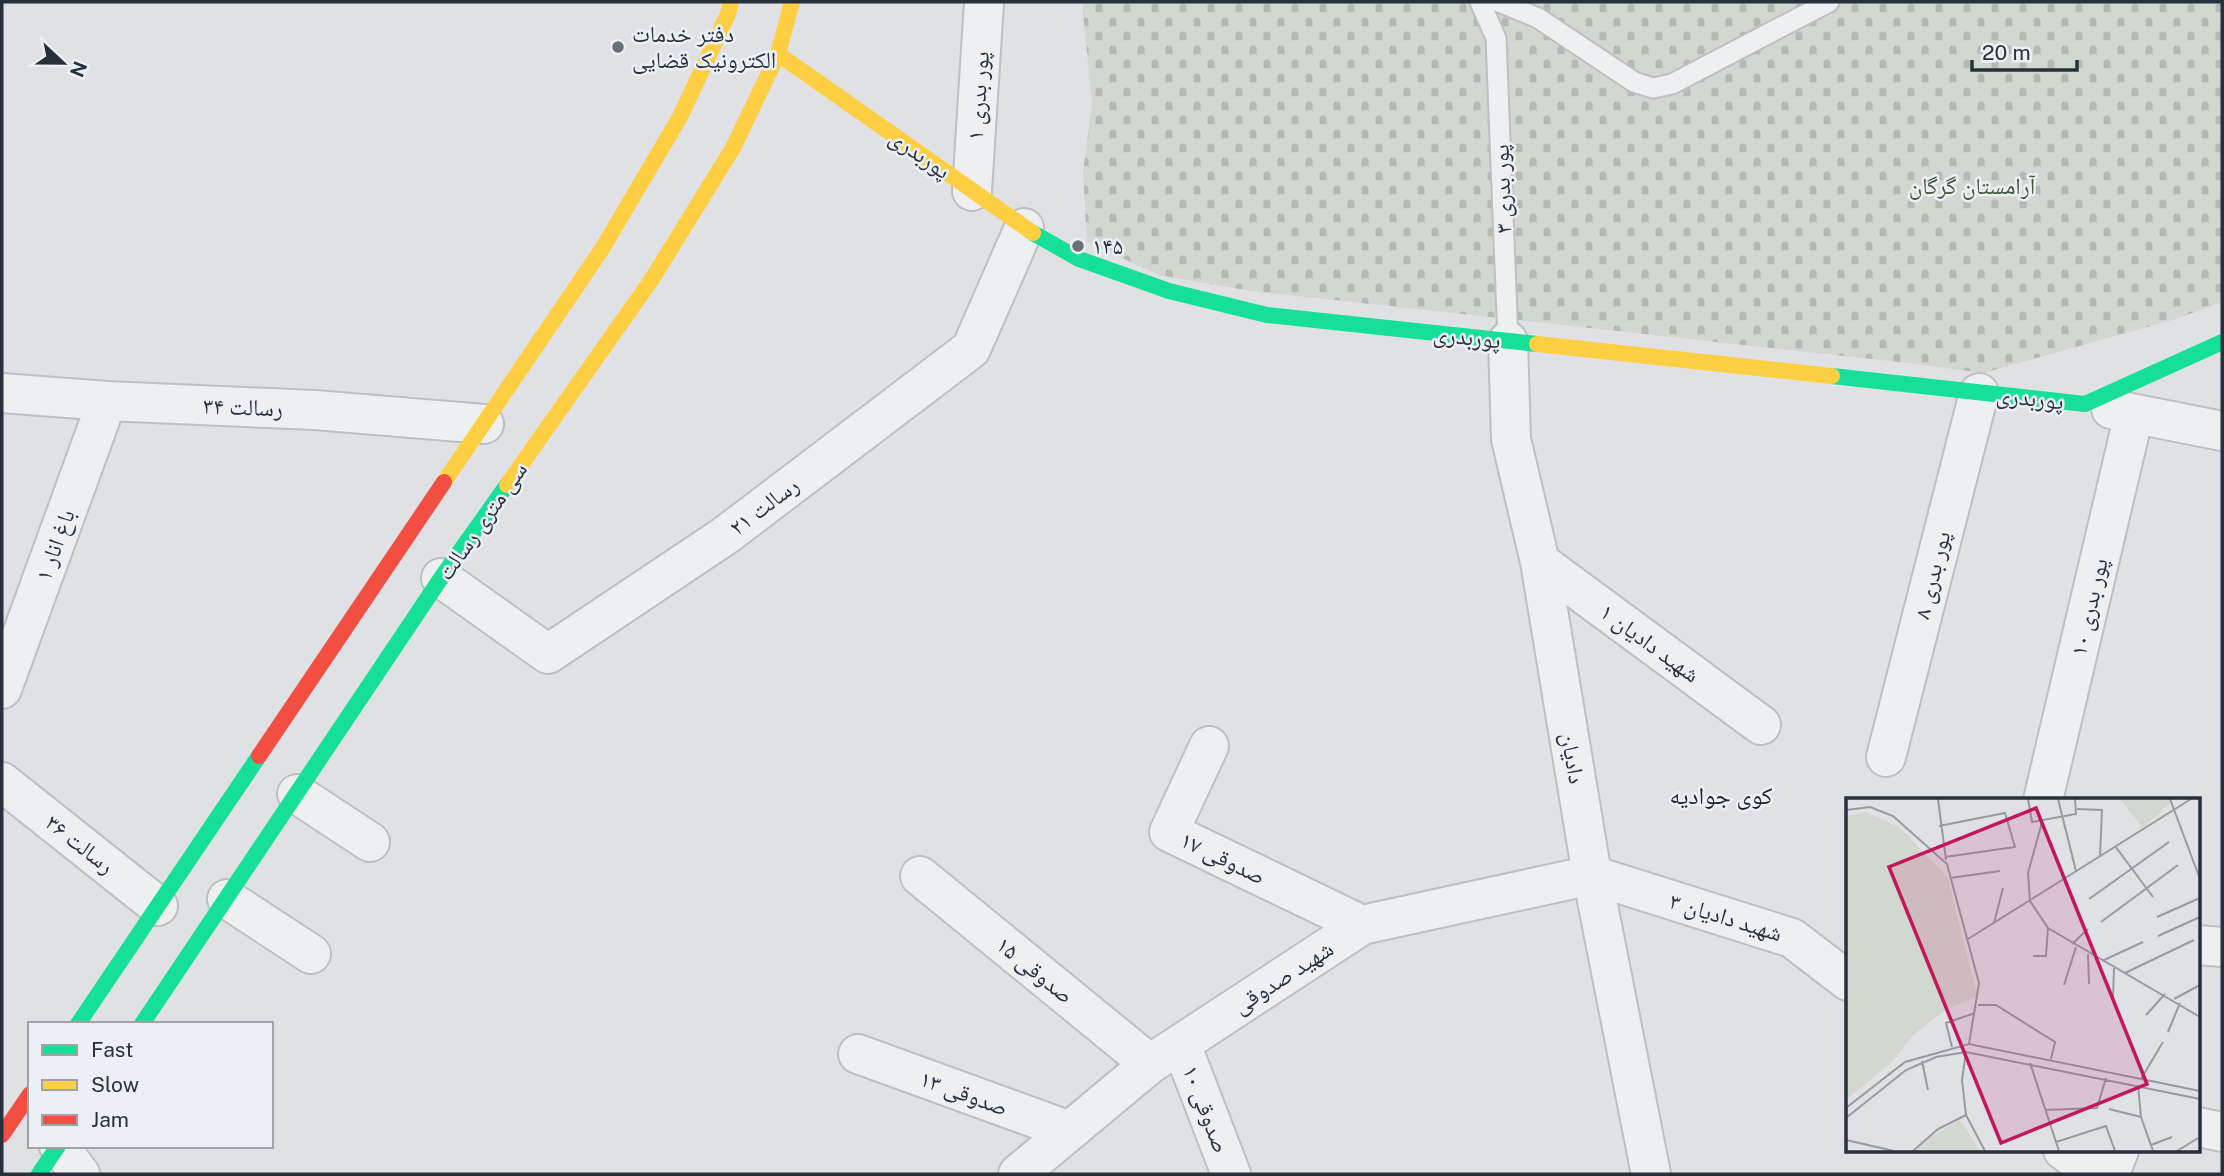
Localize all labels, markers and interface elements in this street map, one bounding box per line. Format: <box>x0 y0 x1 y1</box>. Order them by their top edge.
place label: دفتر خدمات الکترونیک قضایی <box>632 20 776 74</box>
north arrow <box>28 28 98 98</box>
scale bar <box>1972 28 2077 72</box>
marker: دفتر خدمات الکترونیک قضایی <box>610 39 626 55</box>
text: 20 m <box>1982 40 2031 65</box>
street label: پور بدری ۱ <box>961 50 995 142</box>
text: N <box>66 58 92 80</box>
street label: پوربدری <box>884 123 956 185</box>
street label: پور بدری ۳ <box>1486 144 1518 234</box>
park label: آرامستان گرگان <box>1909 172 2036 200</box>
place label: ۱۴۵ <box>1092 232 1123 259</box>
marker: ۱۴۵ <box>1070 238 1086 254</box>
street label: پوربدری <box>1432 320 1502 355</box>
street label: پوربدری <box>1995 381 2065 416</box>
street label: رسالت ۳۴ <box>203 392 283 421</box>
street label: سی متری رسالت <box>431 456 533 586</box>
street label: ۲۱ رسالت <box>724 471 804 540</box>
street label: باغ انار ۱ <box>29 505 82 585</box>
street label: پور بدری ۸ <box>1908 528 1957 622</box>
street label: پور بدری ۱۰ <box>2064 555 2114 659</box>
street label: ۱ شهید دادیان <box>1595 597 1705 689</box>
street label: دادیان <box>1555 730 1591 786</box>
district label: کوی جوادیه <box>1669 781 1773 810</box>
inset map <box>1846 798 2200 1152</box>
street label: رسالت ۳۶ <box>41 808 120 879</box>
street label: ۱۷ صدوقی <box>1176 825 1270 891</box>
street label: ۳ شهید دادیان <box>1666 887 1786 947</box>
street label: ۱۵ صدوقی <box>991 930 1079 1010</box>
street label: شهید صدوقی <box>1228 934 1338 1020</box>
legend <box>28 1022 273 1148</box>
text: Fast <box>91 1037 133 1062</box>
street label: ۱۰ صدوقی <box>1177 1061 1235 1157</box>
street label: ۱۳ صدوقی <box>916 1064 1012 1122</box>
text: Slow <box>91 1072 139 1097</box>
text: Jam <box>91 1107 129 1132</box>

